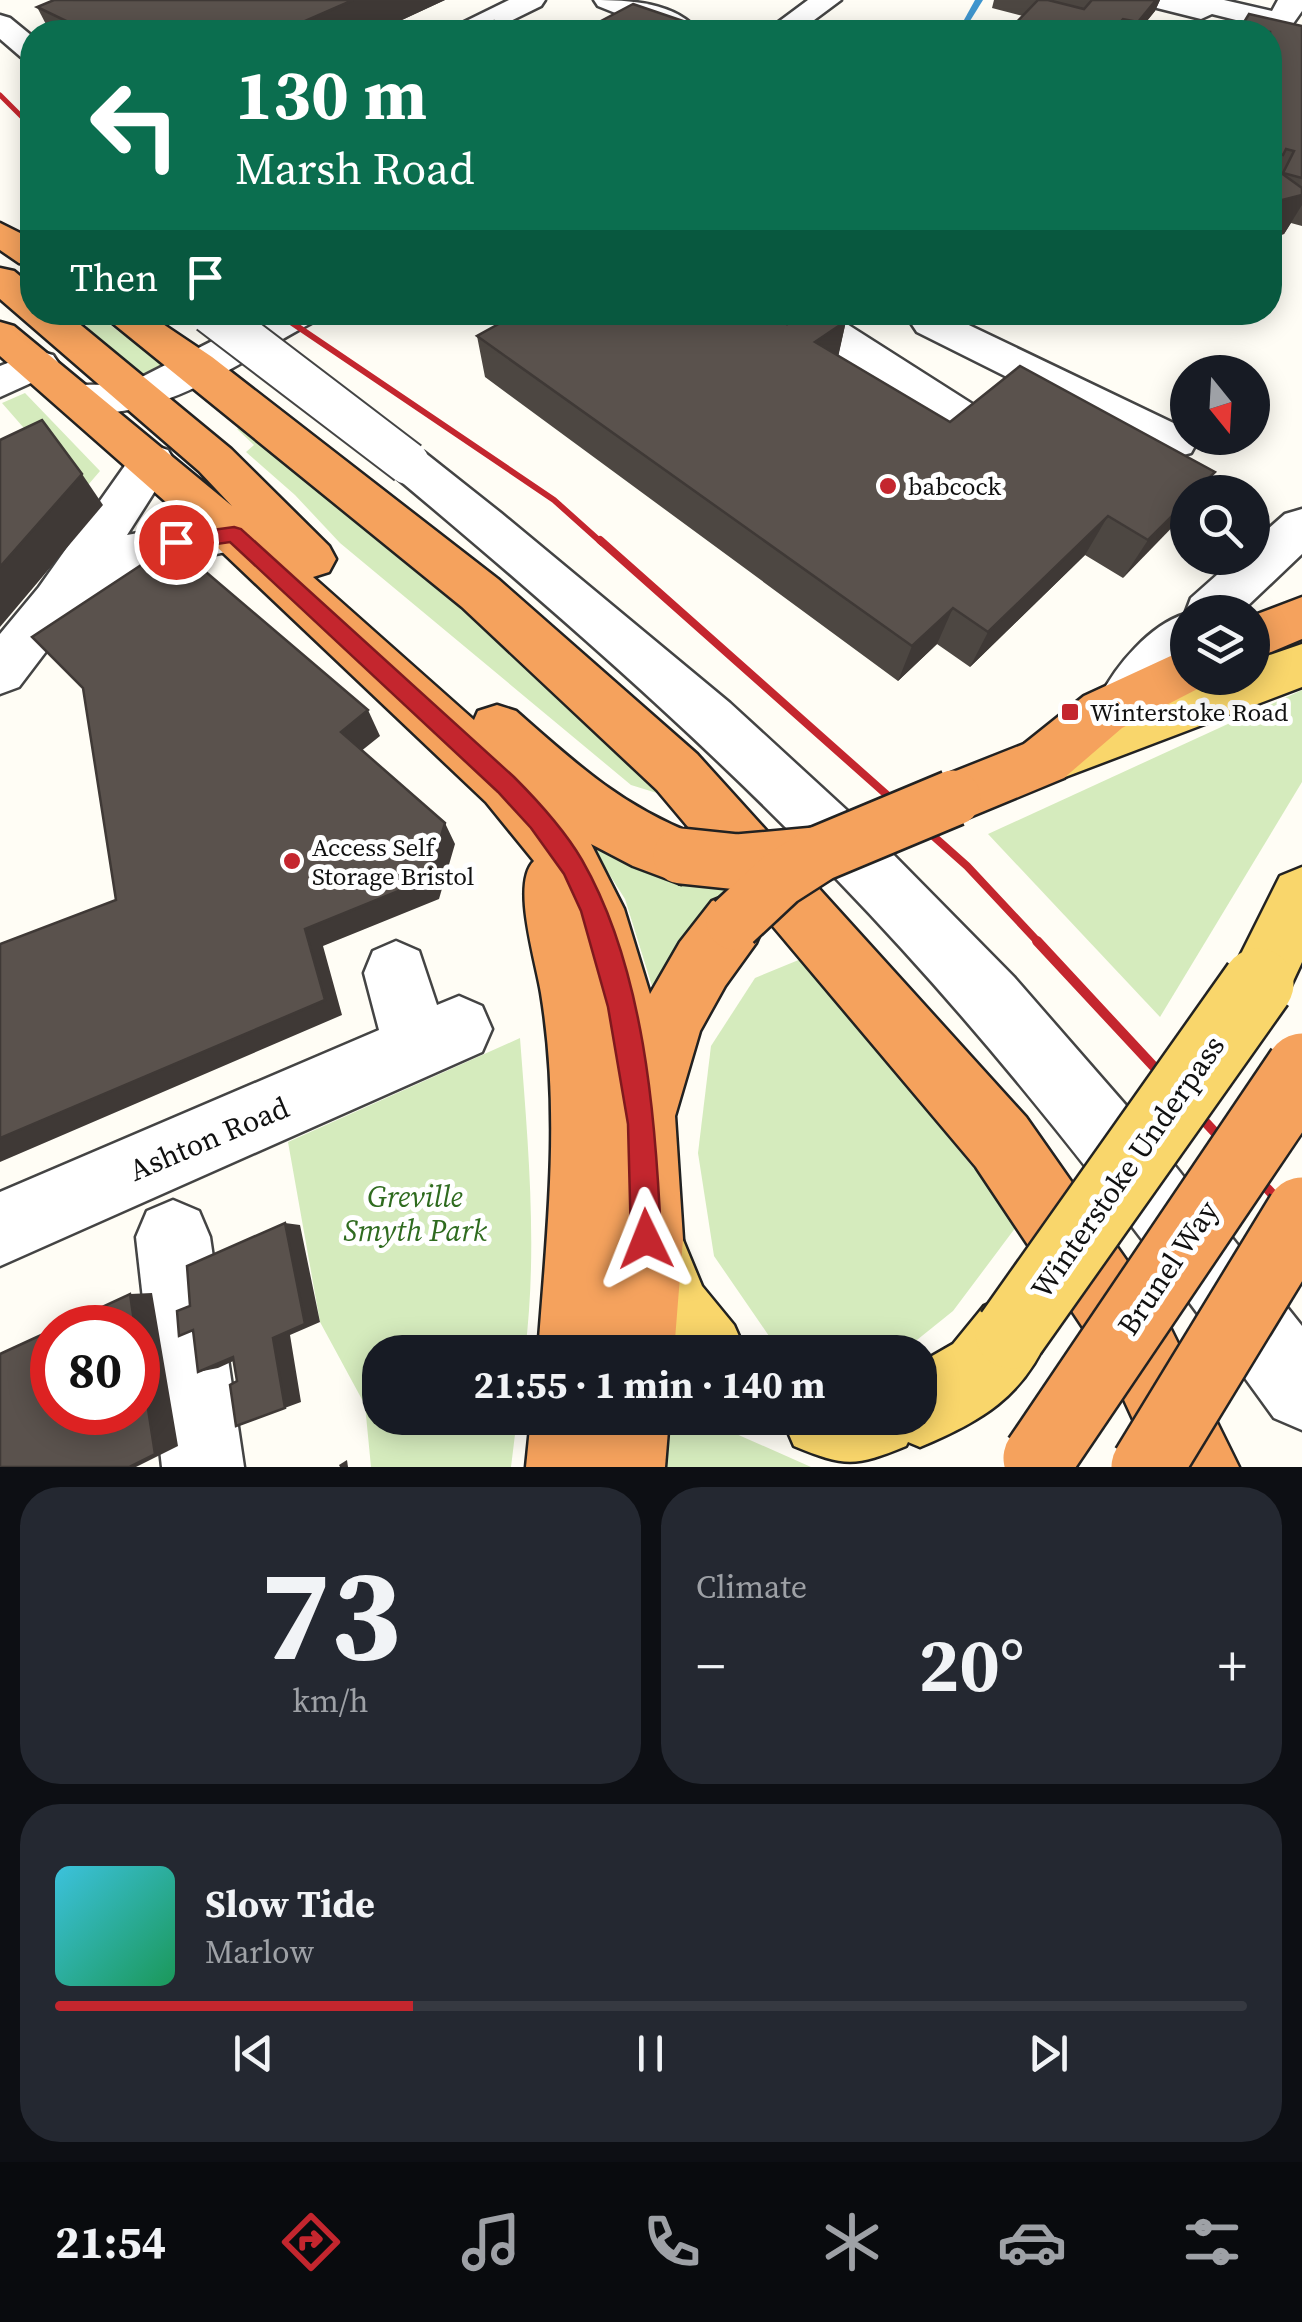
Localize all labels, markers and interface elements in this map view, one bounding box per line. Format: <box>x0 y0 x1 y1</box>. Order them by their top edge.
text: 130 m <box>235 46 427 142</box>
icon: left <box>70 60 200 190</box>
text: Marsh Road <box>235 137 475 199</box>
icon: arrive <box>178 250 233 305</box>
text: Then <box>70 252 158 304</box>
north arrow <box>1170 355 1270 455</box>
map controls <box>1170 355 1270 695</box>
place label: babcock <box>908 469 1001 503</box>
marker: babcock <box>877 475 899 497</box>
button: search <box>1170 475 1270 575</box>
pin <box>134 500 219 585</box>
icon: arrive <box>149 515 204 570</box>
button: layers <box>1170 595 1270 695</box>
place label: Winterstoke Road <box>1090 695 1288 729</box>
marker: Winterstoke Road <box>1059 701 1081 723</box>
place label: Access Self Storage Bristol <box>312 830 474 893</box>
marker: Access Self Storage Bristol <box>281 850 303 872</box>
street label: Winterstoke Underpass <box>1021 1027 1234 1306</box>
street label: Ashton Road <box>123 1086 295 1191</box>
park label: Greville Smyth Park <box>343 1176 488 1251</box>
position arrow <box>594 1187 698 1291</box>
street label: Brunel Way <box>1107 1192 1228 1343</box>
speed limit sign: 80 <box>30 1305 160 1435</box>
text: 21:55 · 1 min · 140 m <box>473 1359 826 1411</box>
text: 73 <box>260 1524 401 1703</box>
text: Climate <box>696 1565 807 1609</box>
text: 20° <box>919 1613 1024 1716</box>
text: − <box>696 1628 725 1703</box>
text: + <box>1218 1628 1247 1703</box>
text: km/h <box>292 1679 369 1723</box>
text: Slow Tide <box>205 1878 375 1930</box>
text: Marlow <box>205 1930 314 1974</box>
icon: previous <box>226 2026 281 2081</box>
icon: pause <box>623 2026 678 2081</box>
icon: next <box>1021 2026 1076 2081</box>
icon: directions <box>276 2207 346 2277</box>
icon: music <box>456 2207 526 2277</box>
icon: phone <box>637 2207 707 2277</box>
icon: climate <box>817 2207 887 2277</box>
icon: car <box>997 2207 1067 2277</box>
icon: filters <box>1177 2207 1247 2277</box>
text: 21:54 <box>55 2211 166 2273</box>

